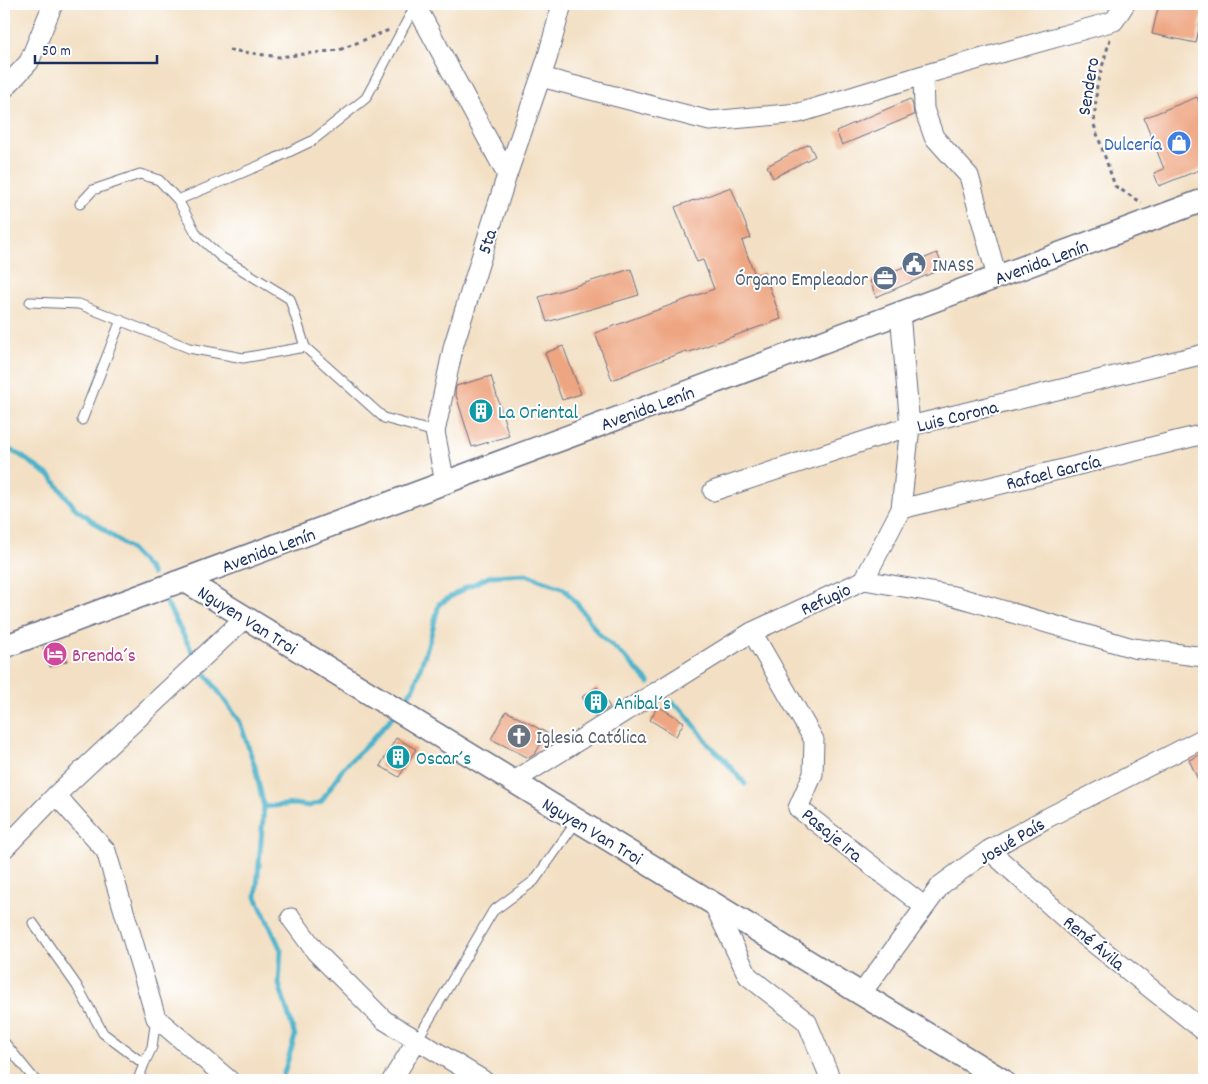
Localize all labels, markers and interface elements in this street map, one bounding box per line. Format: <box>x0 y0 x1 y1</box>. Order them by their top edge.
scale bar <box>35 32 158 64</box>
text: 50 m <box>42 41 71 63</box>
street label: Sendero <box>1073 56 1108 117</box>
shop icon: Dulcería <box>1166 130 1192 156</box>
place label: Dulcería <box>1104 133 1163 160</box>
street label: 5ta <box>473 225 506 258</box>
street label: Avenida Lenín <box>991 235 1093 294</box>
public building icon: INASS <box>901 251 927 277</box>
place label: INASS <box>932 254 974 281</box>
office icon: Órgano Empleador <box>872 265 898 291</box>
place label: Órgano Empleador <box>735 268 868 295</box>
street label: Avenida Lenín <box>597 381 699 440</box>
street label: Luis Corona <box>914 395 1002 442</box>
building icon: La Oriental <box>468 398 494 424</box>
place label: La Oriental <box>498 401 579 428</box>
street label: Rafael García <box>1004 449 1105 499</box>
street label: Avenida Lenín <box>218 523 320 582</box>
street label: Refugio <box>797 578 856 625</box>
street label: Nguyen Van Troi <box>191 581 302 664</box>
hotel icon: Brenda´s <box>42 641 68 667</box>
place label: Brenda´s <box>72 644 136 671</box>
building icon: Anibal´s <box>583 689 609 715</box>
place label: Anibal´s <box>614 692 671 719</box>
church icon: Iglesia Católica <box>506 723 532 749</box>
place label: Iglesia Católica <box>536 726 647 753</box>
building icon: Oscar´s <box>385 744 411 770</box>
place label: Oscar´s <box>416 747 471 774</box>
street label: Nguyen Van Troi <box>536 792 647 874</box>
street label: Pasaje 1ra <box>794 803 868 871</box>
street label: Josué País <box>975 813 1051 873</box>
street label: René Ávila <box>1056 911 1130 979</box>

